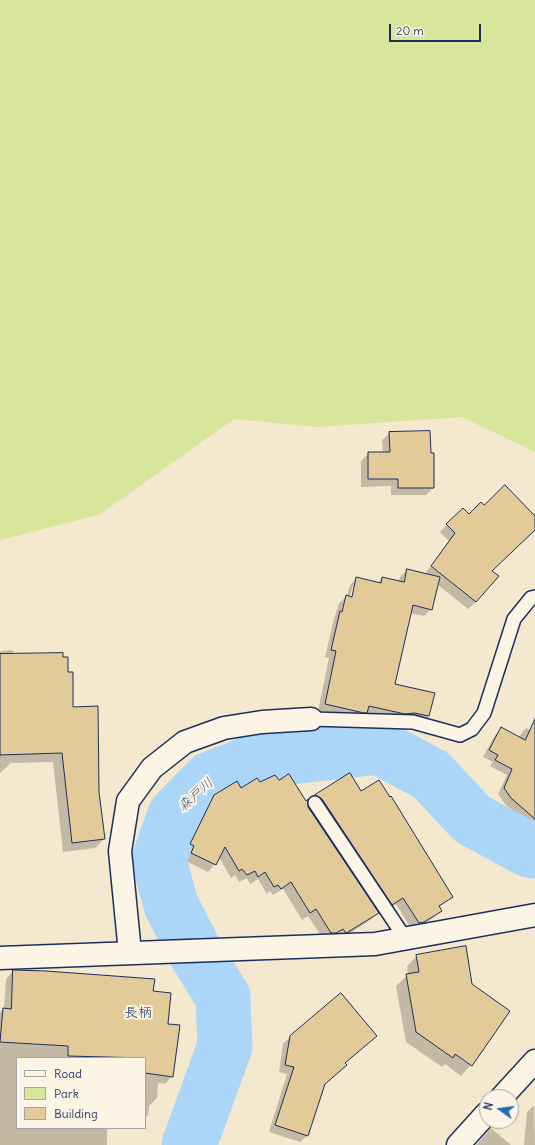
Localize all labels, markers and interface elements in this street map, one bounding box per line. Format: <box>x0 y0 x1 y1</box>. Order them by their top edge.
scale bar <box>391 16 483 42</box>
text: 20 m <box>396 23 424 38</box>
water label: 森戸川 <box>175 775 217 815</box>
district label: 長柄 <box>124 1005 152 1021</box>
legend <box>16 1057 146 1129</box>
text: Road <box>54 1066 82 1081</box>
text: Park <box>54 1086 79 1101</box>
north arrow <box>479 1089 519 1129</box>
text: N <box>481 1101 496 1112</box>
text: Building <box>54 1106 98 1121</box>

